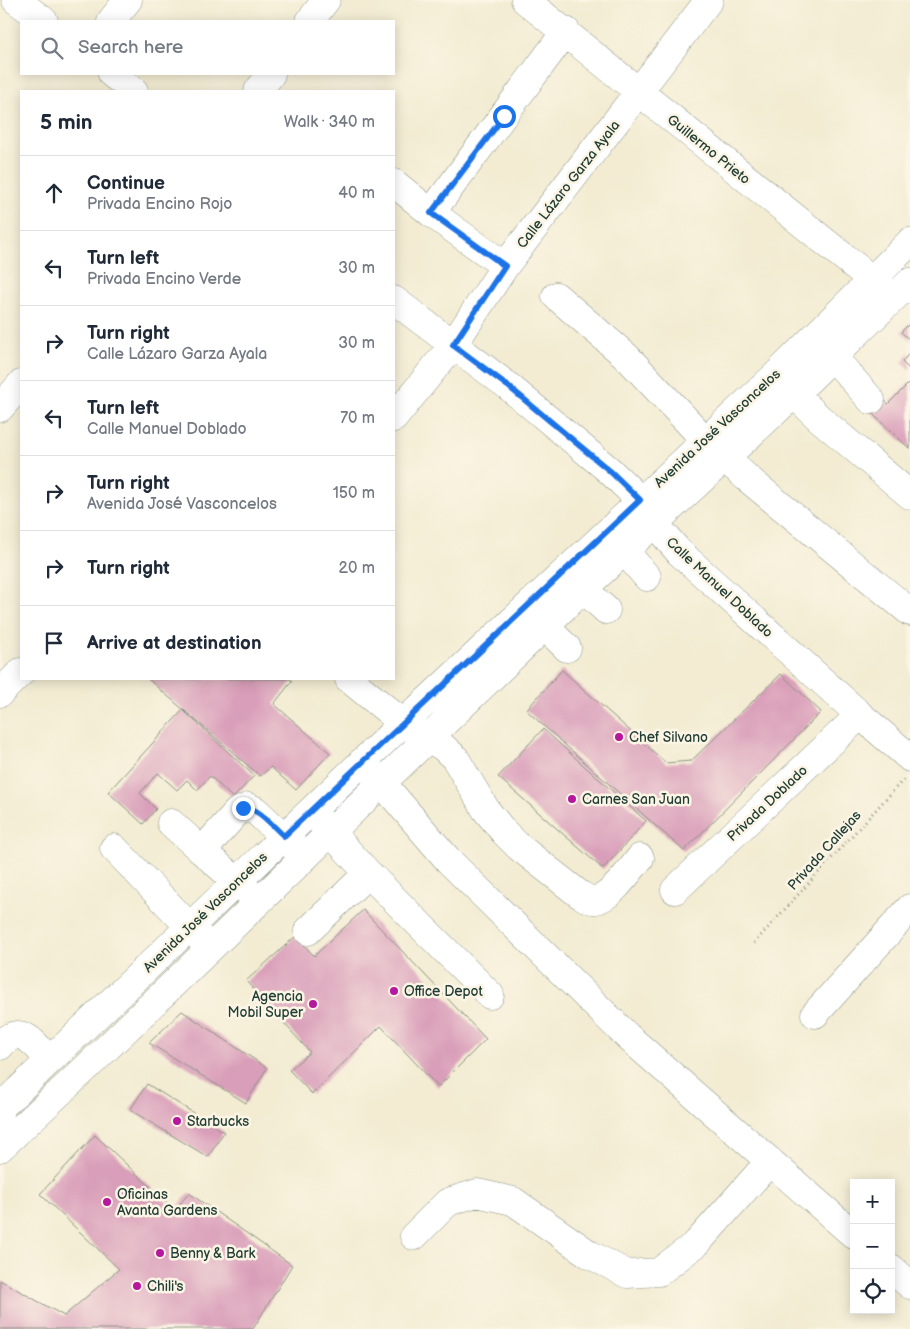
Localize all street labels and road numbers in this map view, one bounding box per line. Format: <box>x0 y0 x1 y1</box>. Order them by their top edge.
street label: Guillermo Prieto <box>664 111 754 188</box>
street label: Calle Lázaro Garza Ayala <box>513 117 624 252</box>
street label: Avenida José Vasconcelos <box>651 365 784 491</box>
street label: Calle Manuel Doblado <box>663 534 777 641</box>
street label: Privada Doblado <box>724 762 811 845</box>
street label: Privada Callejas <box>784 807 865 894</box>
street label: Avenida José Vasconcelos <box>140 848 271 976</box>

